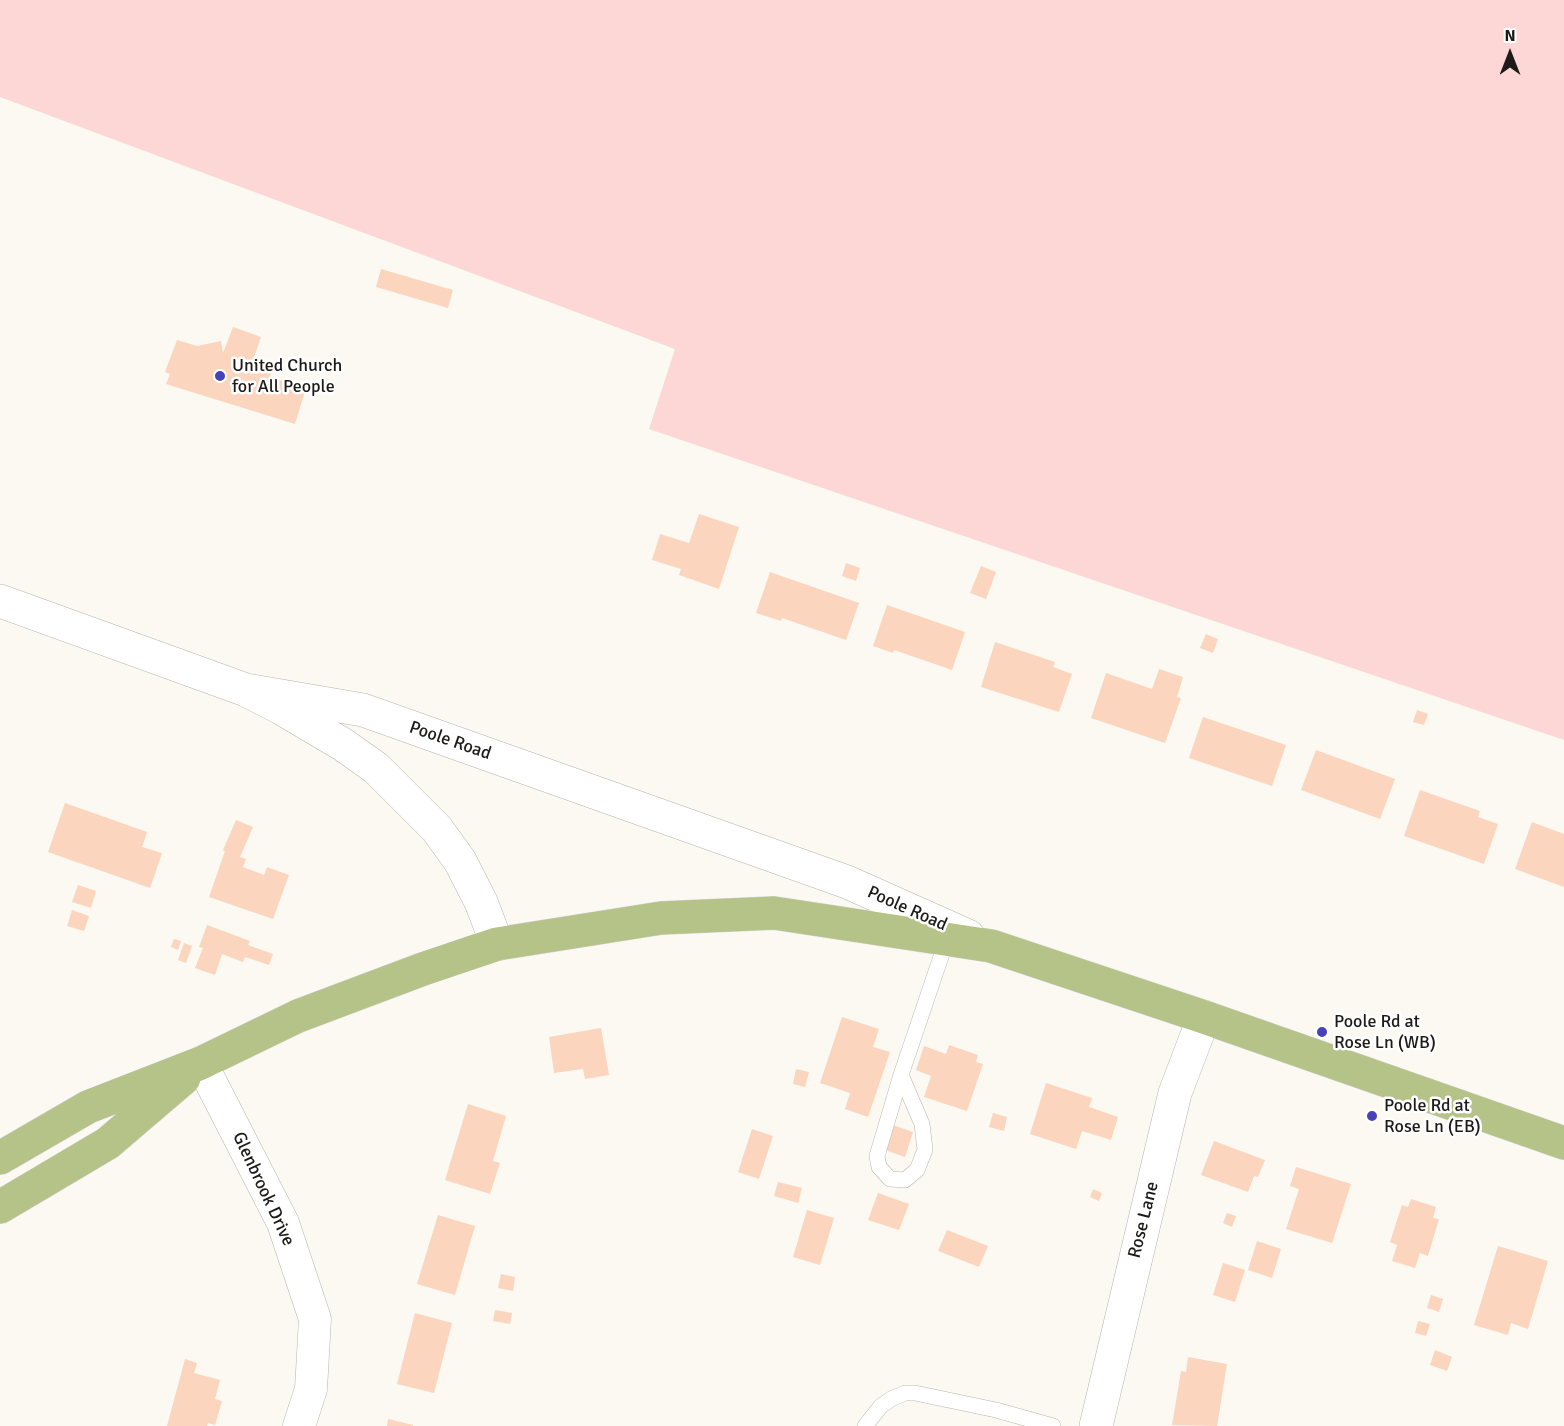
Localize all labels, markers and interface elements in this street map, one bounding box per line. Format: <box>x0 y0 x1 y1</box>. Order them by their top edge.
north arrow <box>1480 24 1540 84</box>
text: N <box>1504 26 1516 46</box>
place label: United Church for All People <box>232 355 342 398</box>
marker: United Church for All People <box>213 369 227 383</box>
street label: Poole Road <box>406 717 494 765</box>
street label: Poole Road <box>864 882 950 936</box>
place label: Poole Rd at Rose Ln (WB) <box>1334 1011 1436 1054</box>
marker: Poole Rd at Rose Ln (WB) <box>1315 1025 1329 1039</box>
place label: Poole Rd at Rose Ln (EB) <box>1384 1095 1481 1138</box>
marker: Poole Rd at Rose Ln (EB) <box>1365 1109 1379 1123</box>
street label: Glenbrook Drive <box>227 1129 299 1249</box>
street label: Rose Lane <box>1124 1180 1164 1260</box>

